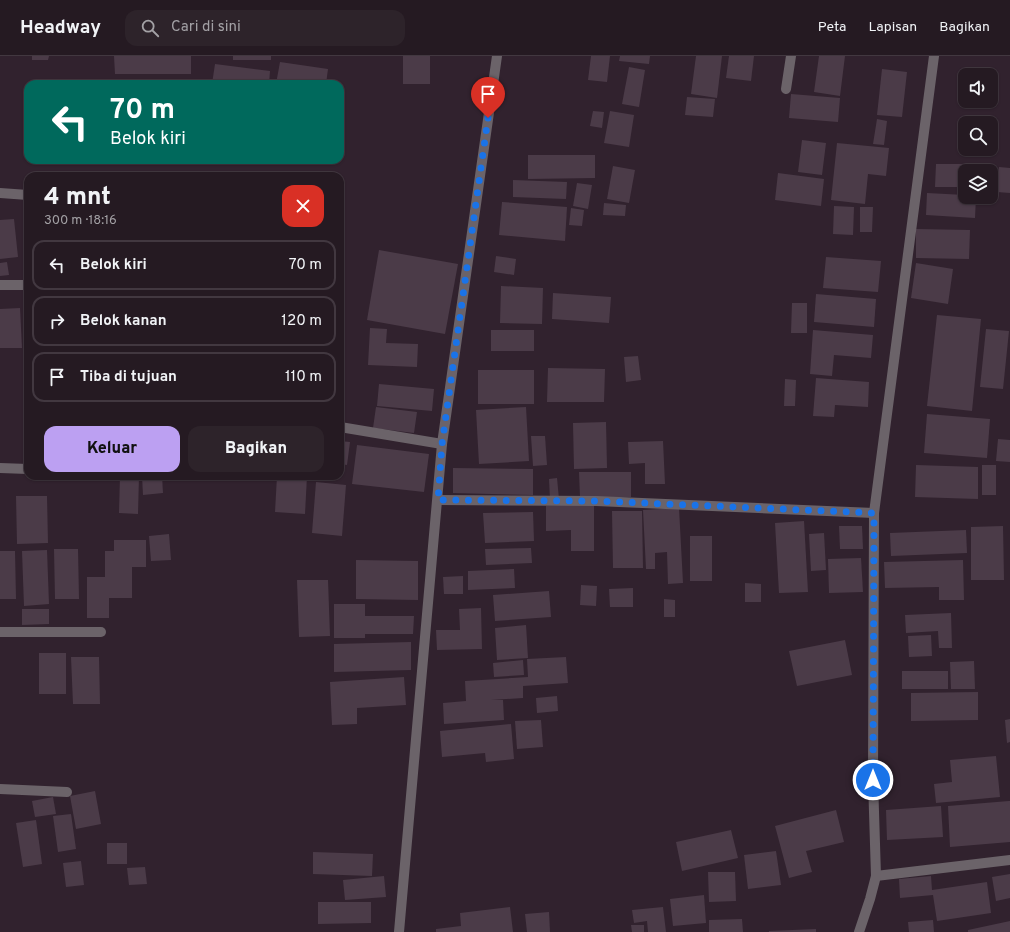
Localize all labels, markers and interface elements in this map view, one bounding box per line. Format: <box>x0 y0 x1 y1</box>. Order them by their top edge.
search box <box>125 10 405 46</box>
text: Headway <box>20 16 101 40</box>
icon: search <box>139 17 161 39</box>
text: Cari di sini <box>171 18 241 37</box>
text: Peta <box>818 19 846 36</box>
text: Lapisan <box>868 19 917 36</box>
text: Bagikan <box>939 19 990 36</box>
map controls <box>958 68 998 204</box>
button: sound <box>958 68 998 108</box>
pin <box>471 77 505 118</box>
icon: arrive <box>477 83 499 105</box>
text: 70 m <box>110 93 175 129</box>
icon: left <box>44 96 96 148</box>
button: search <box>958 116 998 156</box>
text: Belok kiri <box>110 128 186 151</box>
button: layers <box>958 164 998 204</box>
text: 4 mnt <box>44 183 111 213</box>
button: close <box>282 185 324 227</box>
text: 300 m · 18:16 <box>44 213 117 229</box>
icon: left <box>46 254 68 276</box>
text: Belok kiri <box>80 256 147 275</box>
text: 70 m <box>289 256 322 275</box>
icon: right <box>46 310 68 332</box>
text: Belok kanan <box>80 312 167 331</box>
text: 120 m <box>281 312 322 331</box>
icon: arrive <box>46 366 68 388</box>
text: Tiba di tujuan <box>80 368 177 387</box>
text: 110 m <box>285 368 322 387</box>
button: Keluar <box>44 426 180 472</box>
button: Bagikan <box>188 426 324 472</box>
position arrow <box>852 759 894 801</box>

